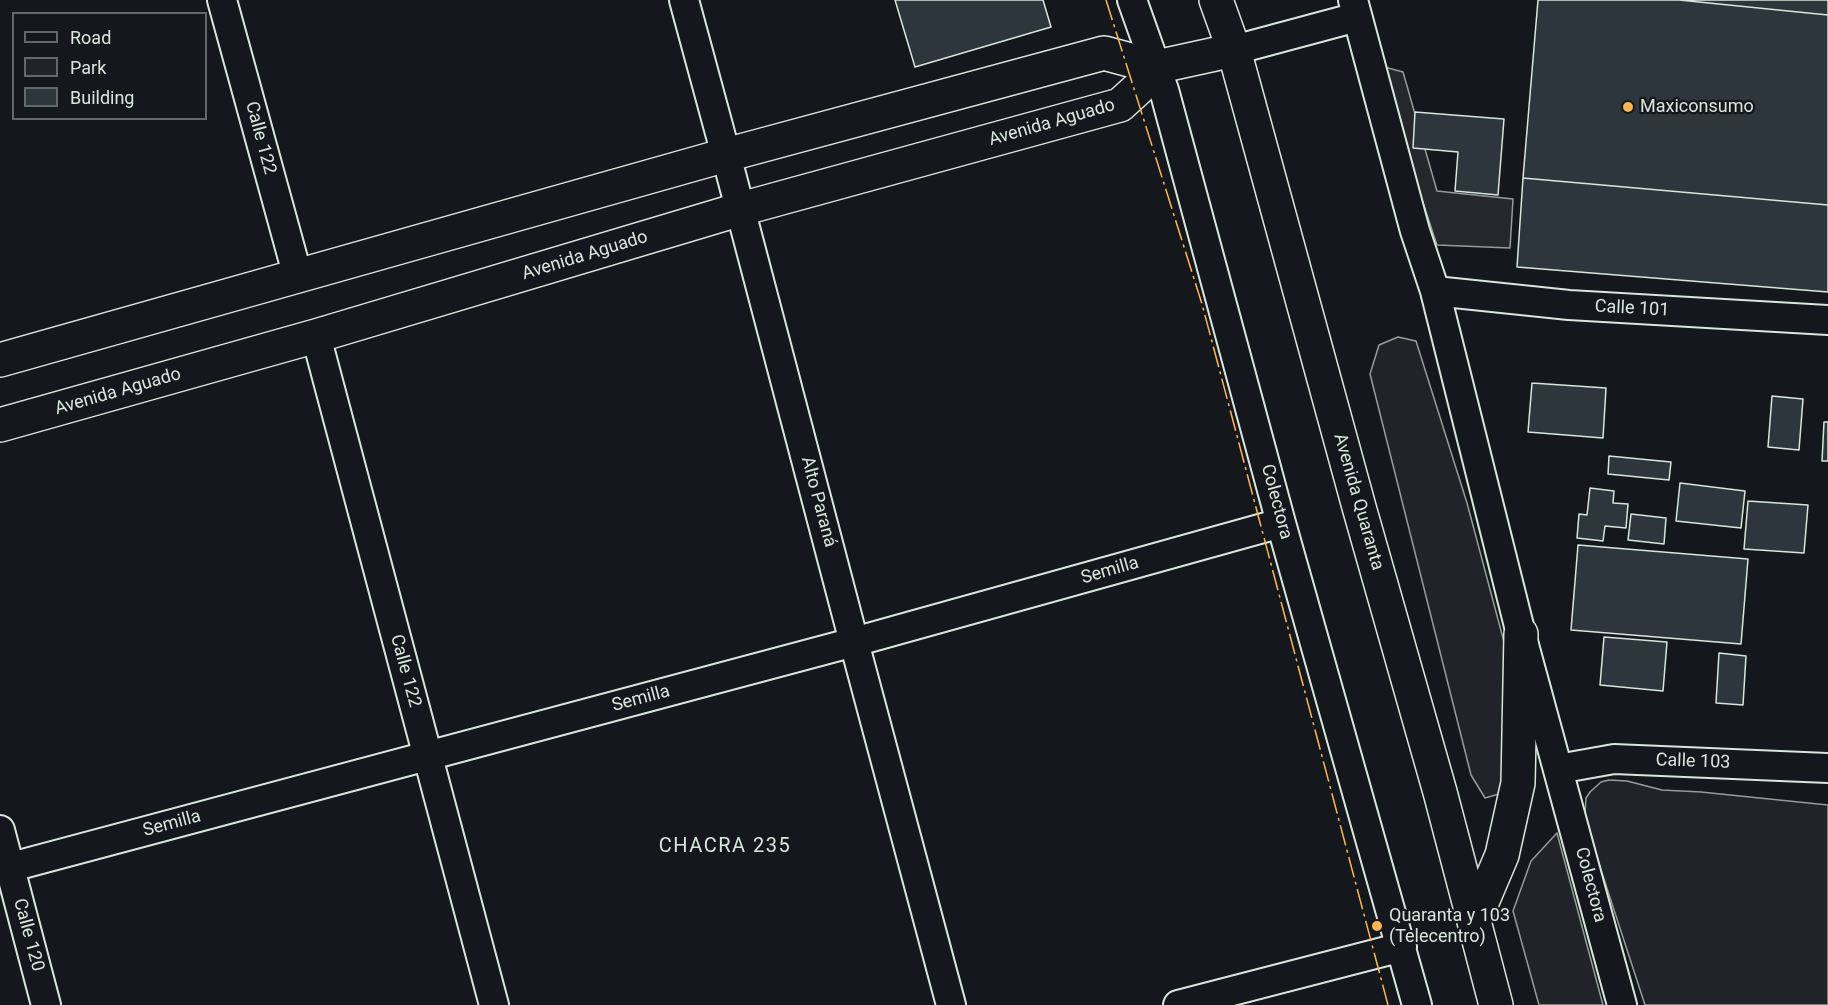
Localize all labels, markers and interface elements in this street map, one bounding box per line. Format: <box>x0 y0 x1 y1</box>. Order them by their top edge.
legend <box>12 12 207 120</box>
text: Road <box>70 27 111 48</box>
text: Park <box>70 57 106 78</box>
text: Building <box>70 87 134 108</box>
street label: Avenida Aguado <box>986 95 1118 151</box>
place label: Maxiconsumo <box>1640 96 1754 118</box>
street label: Calle 122 <box>240 99 280 177</box>
marker: Maxiconsumo <box>1621 100 1635 114</box>
street label: Avenida Aguado <box>520 227 650 285</box>
street label: Calle 101 <box>1594 296 1670 322</box>
street label: Avenida Aguado <box>52 364 184 420</box>
street label: Avenida Quaranta <box>1328 431 1388 573</box>
street label: Alto Paraná <box>796 454 840 550</box>
street label: Colectora <box>1256 462 1296 542</box>
street label: Semilla <box>1079 552 1141 590</box>
street label: Calle 122 <box>385 632 425 710</box>
street label: Semilla <box>610 681 672 717</box>
street label: Calle 103 <box>1655 750 1731 774</box>
street label: Semilla <box>141 806 203 842</box>
district label: CHACRA 235 <box>659 835 791 859</box>
street label: Colectora <box>1570 845 1610 925</box>
street label: Calle 120 <box>8 896 48 974</box>
place label: Quaranta y 103 (Telecentro) <box>1389 905 1510 948</box>
marker: Quaranta y 103 (Telecentro) <box>1370 919 1384 933</box>

